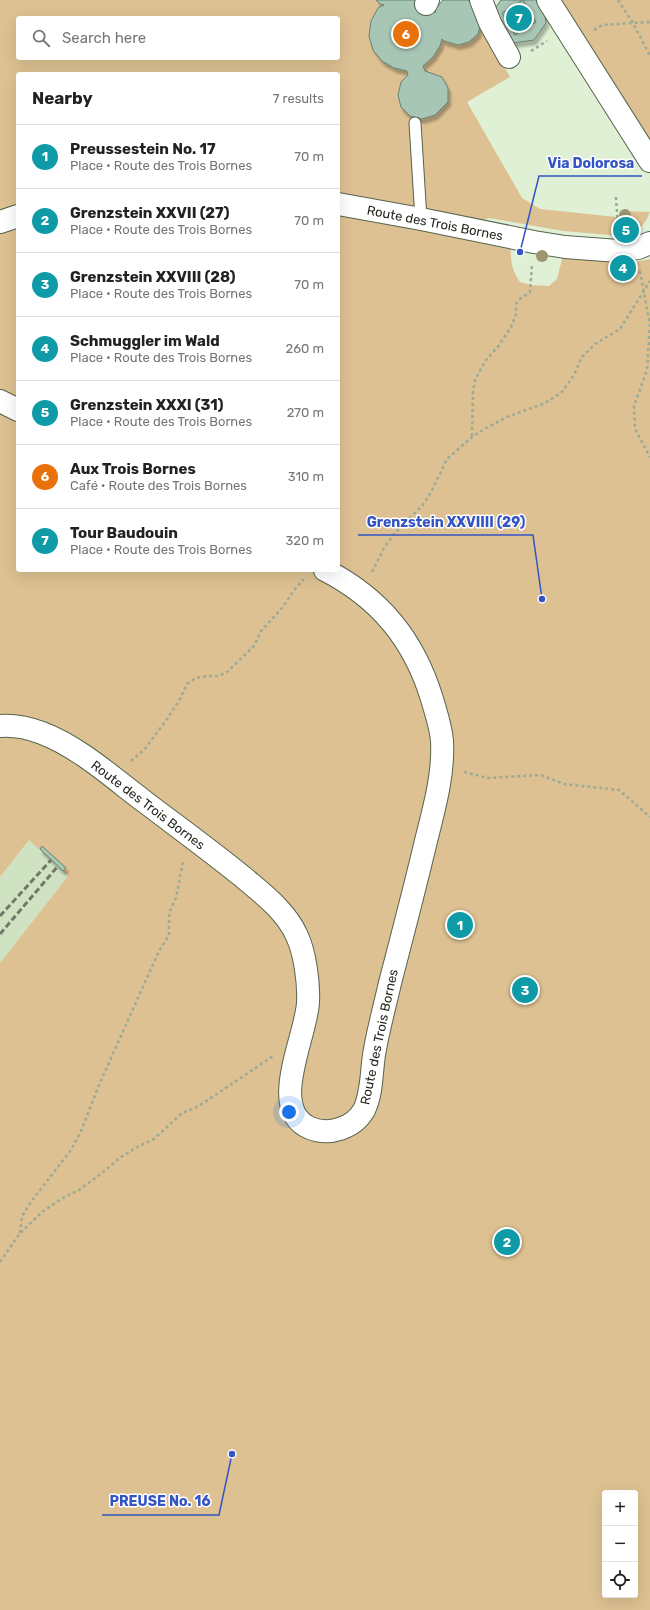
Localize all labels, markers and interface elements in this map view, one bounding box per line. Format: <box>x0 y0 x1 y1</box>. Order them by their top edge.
pin: 7 <box>506 3 532 33</box>
search box <box>16 16 340 60</box>
pin: 6 <box>393 19 419 49</box>
icon: search <box>30 27 52 49</box>
text: Search here <box>62 29 146 47</box>
text: Nearby <box>32 88 93 108</box>
text: 7 results <box>273 91 324 106</box>
text: Preussestein No. 17 <box>70 140 216 158</box>
text: 1 <box>42 149 48 164</box>
text: 70 m <box>294 149 324 164</box>
callout: Via Dolorosa <box>539 150 642 176</box>
text: Via Dolorosa <box>548 155 634 172</box>
text: Place · Route des Trois Bornes <box>70 158 252 173</box>
street label: Route des Trois Bornes <box>366 202 505 244</box>
text: Grenzstein XXVII (27) <box>70 204 229 222</box>
text: 2 <box>41 213 49 228</box>
text: 70 m <box>294 213 324 228</box>
pin: 5 <box>613 215 639 245</box>
text: Place · Route des Trois Bornes <box>70 222 252 237</box>
pin: 4 <box>610 253 636 283</box>
text: Grenzstein XXVIII (28) <box>70 268 236 286</box>
text: 3 <box>41 277 49 292</box>
text: 70 m <box>294 277 324 292</box>
text: Place · Route des Trois Bornes <box>70 286 252 301</box>
text: Schmuggler im Wald <box>70 332 220 350</box>
text: 4 <box>41 341 49 356</box>
text: 260 m <box>286 341 324 356</box>
text: Place · Route des Trois Bornes <box>70 350 252 365</box>
text: Grenzstein XXXI (31) <box>70 396 223 414</box>
text: 5 <box>41 405 49 420</box>
text: 270 m <box>287 405 324 420</box>
text: Place · Route des Trois Bornes <box>70 414 252 429</box>
text: Aux Trois Bornes <box>70 460 196 478</box>
text: 6 <box>41 469 49 484</box>
text: 310 m <box>288 469 324 484</box>
text: Café · Route des Trois Bornes <box>70 478 247 493</box>
callout: Grenzstein XXVIIII (29) <box>358 509 533 535</box>
text: Grenzstein XXVIIII (29) <box>367 514 525 531</box>
text: Tour Baudouin <box>70 524 178 542</box>
text: 7 <box>41 533 49 548</box>
text: 320 m <box>286 533 324 548</box>
text: Place · Route des Trois Bornes <box>70 542 252 557</box>
street label: Route des Trois Bornes <box>88 757 208 853</box>
pin: 1 <box>447 910 473 940</box>
street label: Route des Trois Bornes <box>357 967 401 1106</box>
pin: 3 <box>512 975 538 1005</box>
your location <box>279 1102 299 1122</box>
pin: 2 <box>494 1227 520 1257</box>
callout: PREUSE No. 16 <box>102 1489 219 1515</box>
map controls <box>602 1490 638 1598</box>
button: + <box>602 1490 638 1526</box>
text: PREUSE No. 16 <box>109 1493 211 1510</box>
button: − <box>602 1526 638 1562</box>
button: locate <box>602 1562 638 1598</box>

